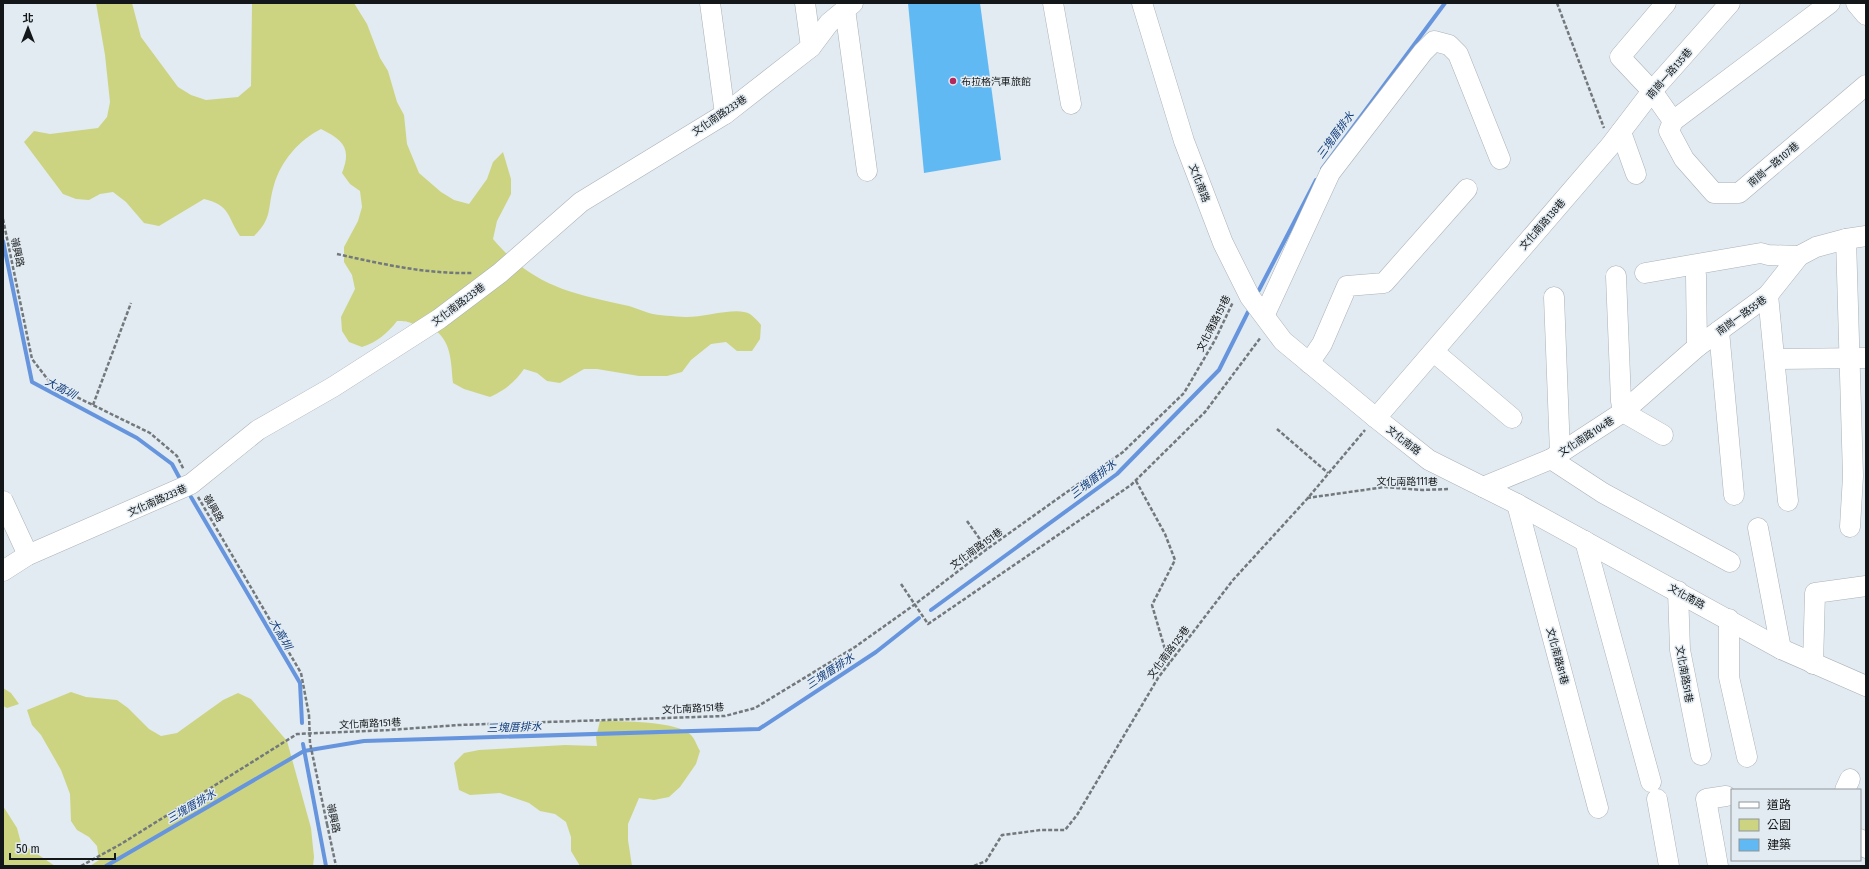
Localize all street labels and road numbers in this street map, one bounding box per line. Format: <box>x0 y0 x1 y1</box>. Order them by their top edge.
street label: 南崗一路135巷 <box>1645 46 1695 101</box>
street label: 文化南路233巷 <box>690 93 749 139</box>
street label: 南崗一路107巷 <box>1746 140 1802 190</box>
street label: 文化南路 <box>1186 163 1212 204</box>
street label: 文化南路138巷 <box>1517 197 1568 253</box>
street label: 嶺興路 <box>8 236 26 268</box>
street label: 文化南路233巷 <box>430 281 488 329</box>
street label: 文化南路151巷 <box>1194 293 1233 354</box>
street label: 南崗一路55巷 <box>1714 294 1769 338</box>
street label: 文化南路104巷 <box>1556 414 1617 459</box>
street label: 文化南路 <box>1384 424 1423 458</box>
street label: 文化南路111巷 <box>1376 476 1438 488</box>
street label: 文化南路233巷 <box>126 483 189 519</box>
street label: 嶺興路 <box>200 493 226 524</box>
street label: 文化南路151巷 <box>948 526 1005 572</box>
street label: 文化南路 <box>1666 582 1707 612</box>
street label: 文化南路125巷 <box>1145 624 1193 681</box>
street label: 文化南路81巷 <box>1544 626 1570 686</box>
street label: 文化南路51巷 <box>1673 645 1695 704</box>
street label: 文化南路151巷 <box>662 701 724 717</box>
street label: 文化南路151巷 <box>339 716 401 732</box>
street label: 嶺興路 <box>324 802 342 834</box>

